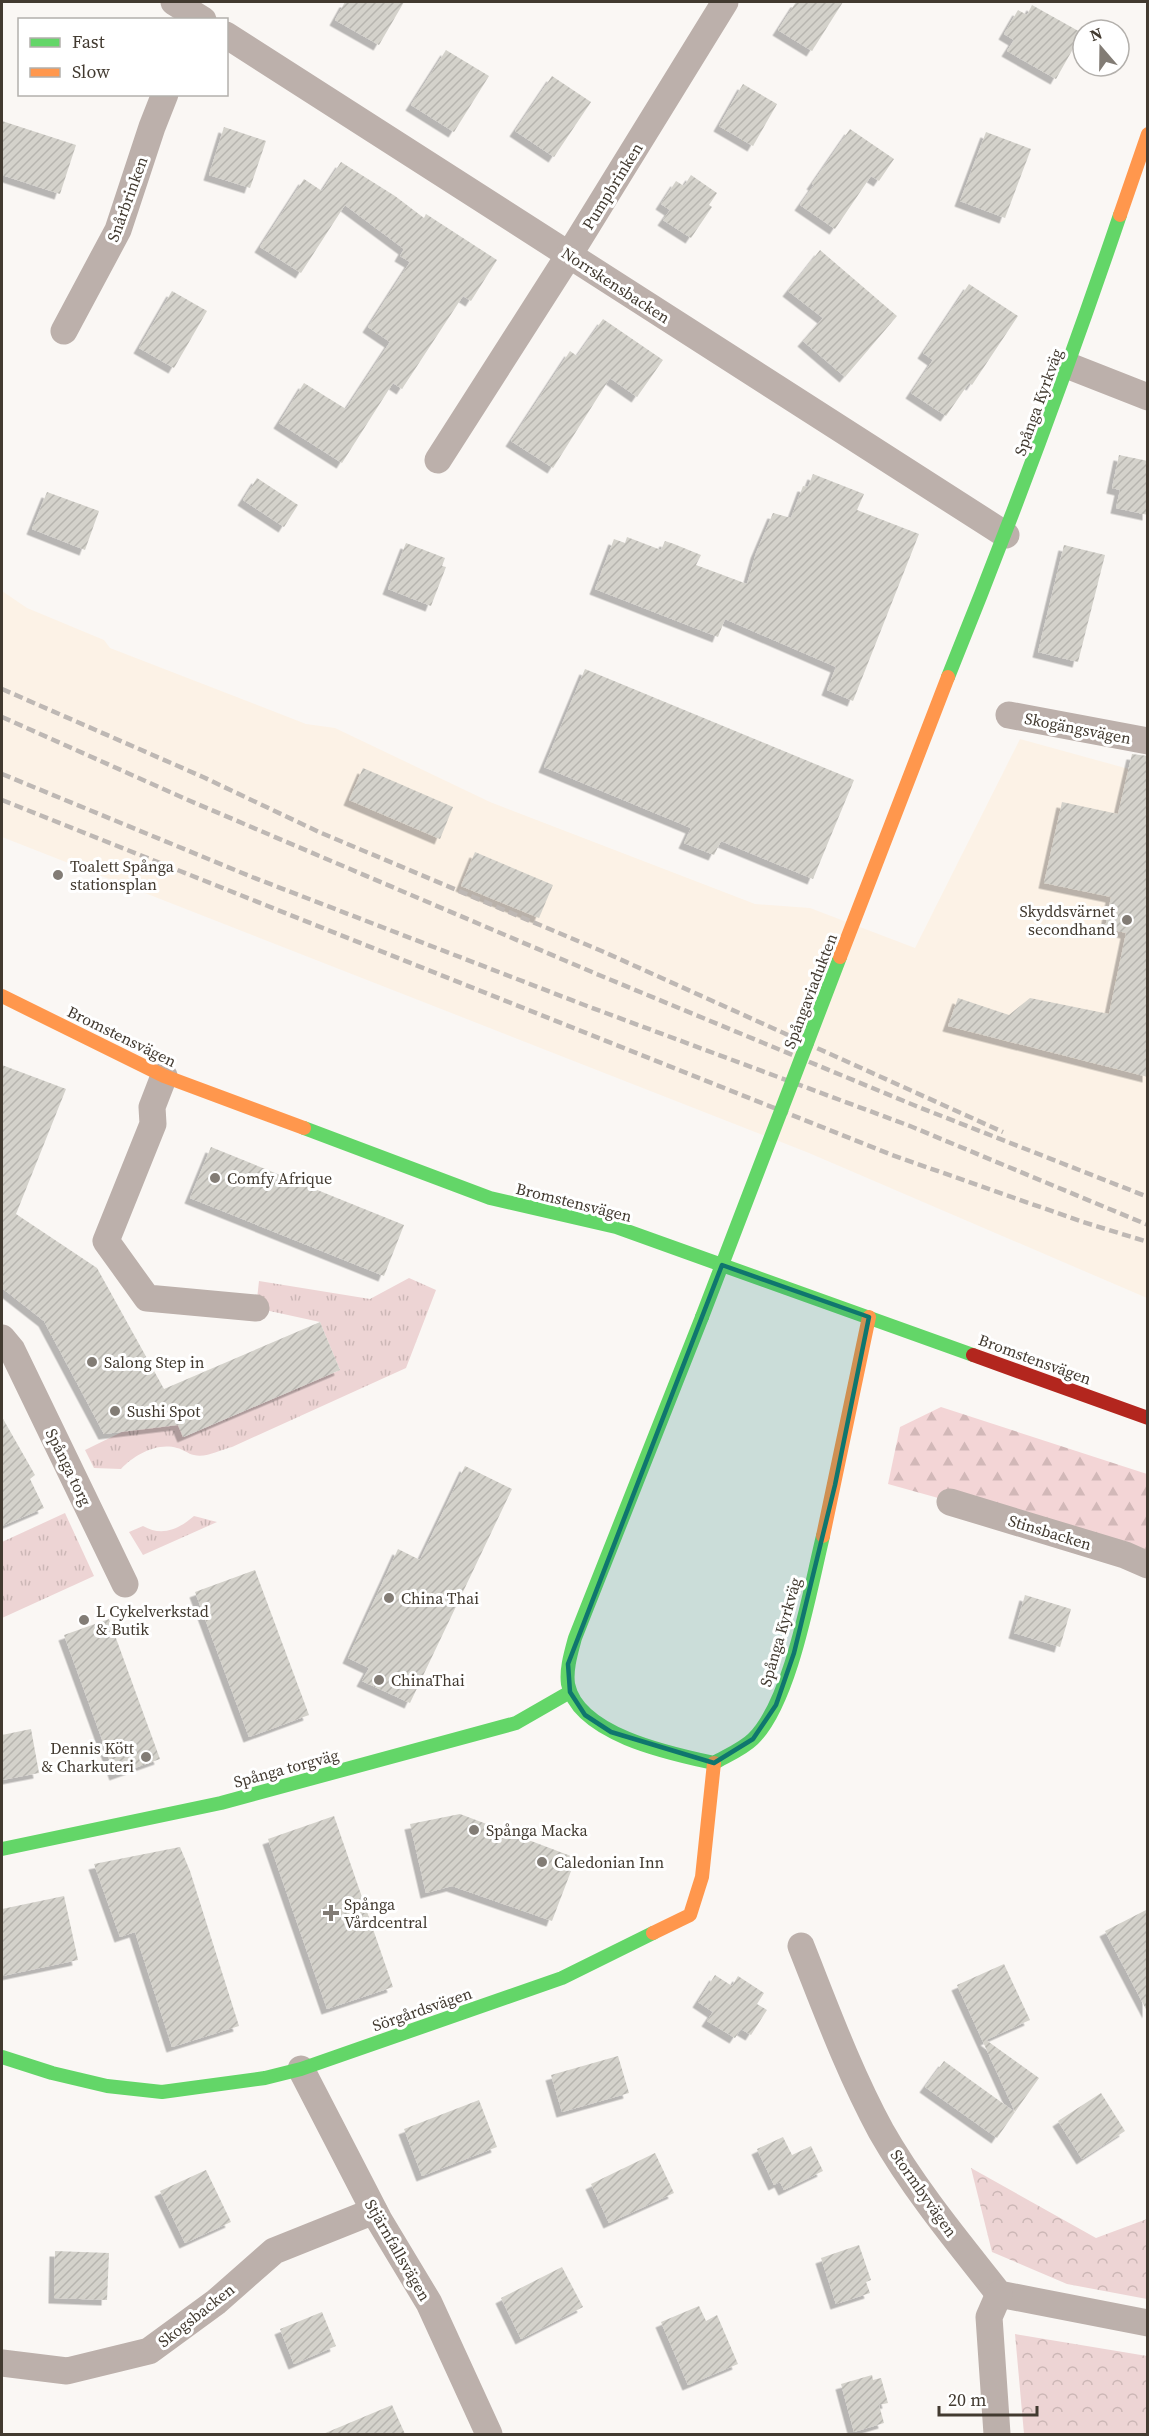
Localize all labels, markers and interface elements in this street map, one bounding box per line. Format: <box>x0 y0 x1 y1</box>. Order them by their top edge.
legend <box>18 18 228 96</box>
north arrow <box>1071 18 1131 78</box>
text: N <box>1087 21 1105 46</box>
text: Fast <box>72 29 105 54</box>
text: Slow <box>72 59 110 84</box>
street label: Pumpbrinken <box>576 138 648 234</box>
street label: Snårbrinken <box>101 153 153 245</box>
street label: Norrskensbacken <box>558 242 675 328</box>
street label: Spånga Kyrkväg <box>1008 345 1068 459</box>
street label: Skogängsvägen <box>1023 707 1133 749</box>
place label: Toalett Spånga stationsplan <box>70 855 175 895</box>
marker: Toalett Spånga stationsplan <box>51 868 65 882</box>
place label: Skyddsvärnet secondhand <box>1020 900 1116 940</box>
marker: Skyddsvärnet secondhand <box>1120 913 1134 927</box>
street label: Spångaviadukten <box>778 930 842 1052</box>
street label: Bromstensvägen <box>64 1000 180 1072</box>
place label: Comfy Afrique <box>227 1167 332 1189</box>
marker: Comfy Afrique <box>208 1171 222 1185</box>
street label: Bromstensvägen <box>514 1177 634 1227</box>
street label: Bromstensvägen <box>976 1328 1095 1390</box>
place label: Salong Step in <box>104 1351 205 1373</box>
marker: Salong Step in <box>85 1355 99 1369</box>
place label: Sushi Spot <box>127 1400 201 1422</box>
marker: Sushi Spot <box>108 1404 122 1418</box>
street label: Spånga torg <box>41 1424 97 1510</box>
street label: Stinsbacken <box>1006 1509 1095 1555</box>
street label: Spånga Kyrkväg <box>754 1575 806 1689</box>
place label: China Thai <box>401 1587 479 1609</box>
marker: China Thai <box>382 1591 396 1605</box>
place label: L Cykelverkstad & Butik <box>96 1600 209 1640</box>
marker: L Cykelverkstad & Butik <box>77 1613 91 1627</box>
place label: ChinaThai <box>391 1669 465 1691</box>
marker: ChinaThai <box>372 1673 386 1687</box>
place label: Dennis Kött & Charkuteri <box>41 1737 135 1777</box>
street label: Spånga torgväg <box>231 1743 341 1793</box>
marker: Dennis Kött & Charkuteri <box>139 1750 153 1764</box>
place label: Spånga Macka <box>486 1819 589 1841</box>
marker: Spånga Macka <box>467 1823 481 1837</box>
place label: Caledonian Inn <box>554 1851 665 1873</box>
marker: Caledonian Inn <box>535 1855 549 1869</box>
place label: Spånga Vårdcentral <box>344 1893 428 1933</box>
marker: Spånga Vårdcentral <box>322 1904 340 1922</box>
street label: Sörgårdsvägen <box>369 1982 475 2036</box>
street label: Stormbyvägen <box>886 2145 963 2242</box>
street label: Stjärnfallsvägen <box>360 2195 436 2305</box>
street label: Skogsbacken <box>153 2278 239 2352</box>
scale bar <box>939 2379 1036 2417</box>
text: 20 m <box>948 2387 986 2412</box>

